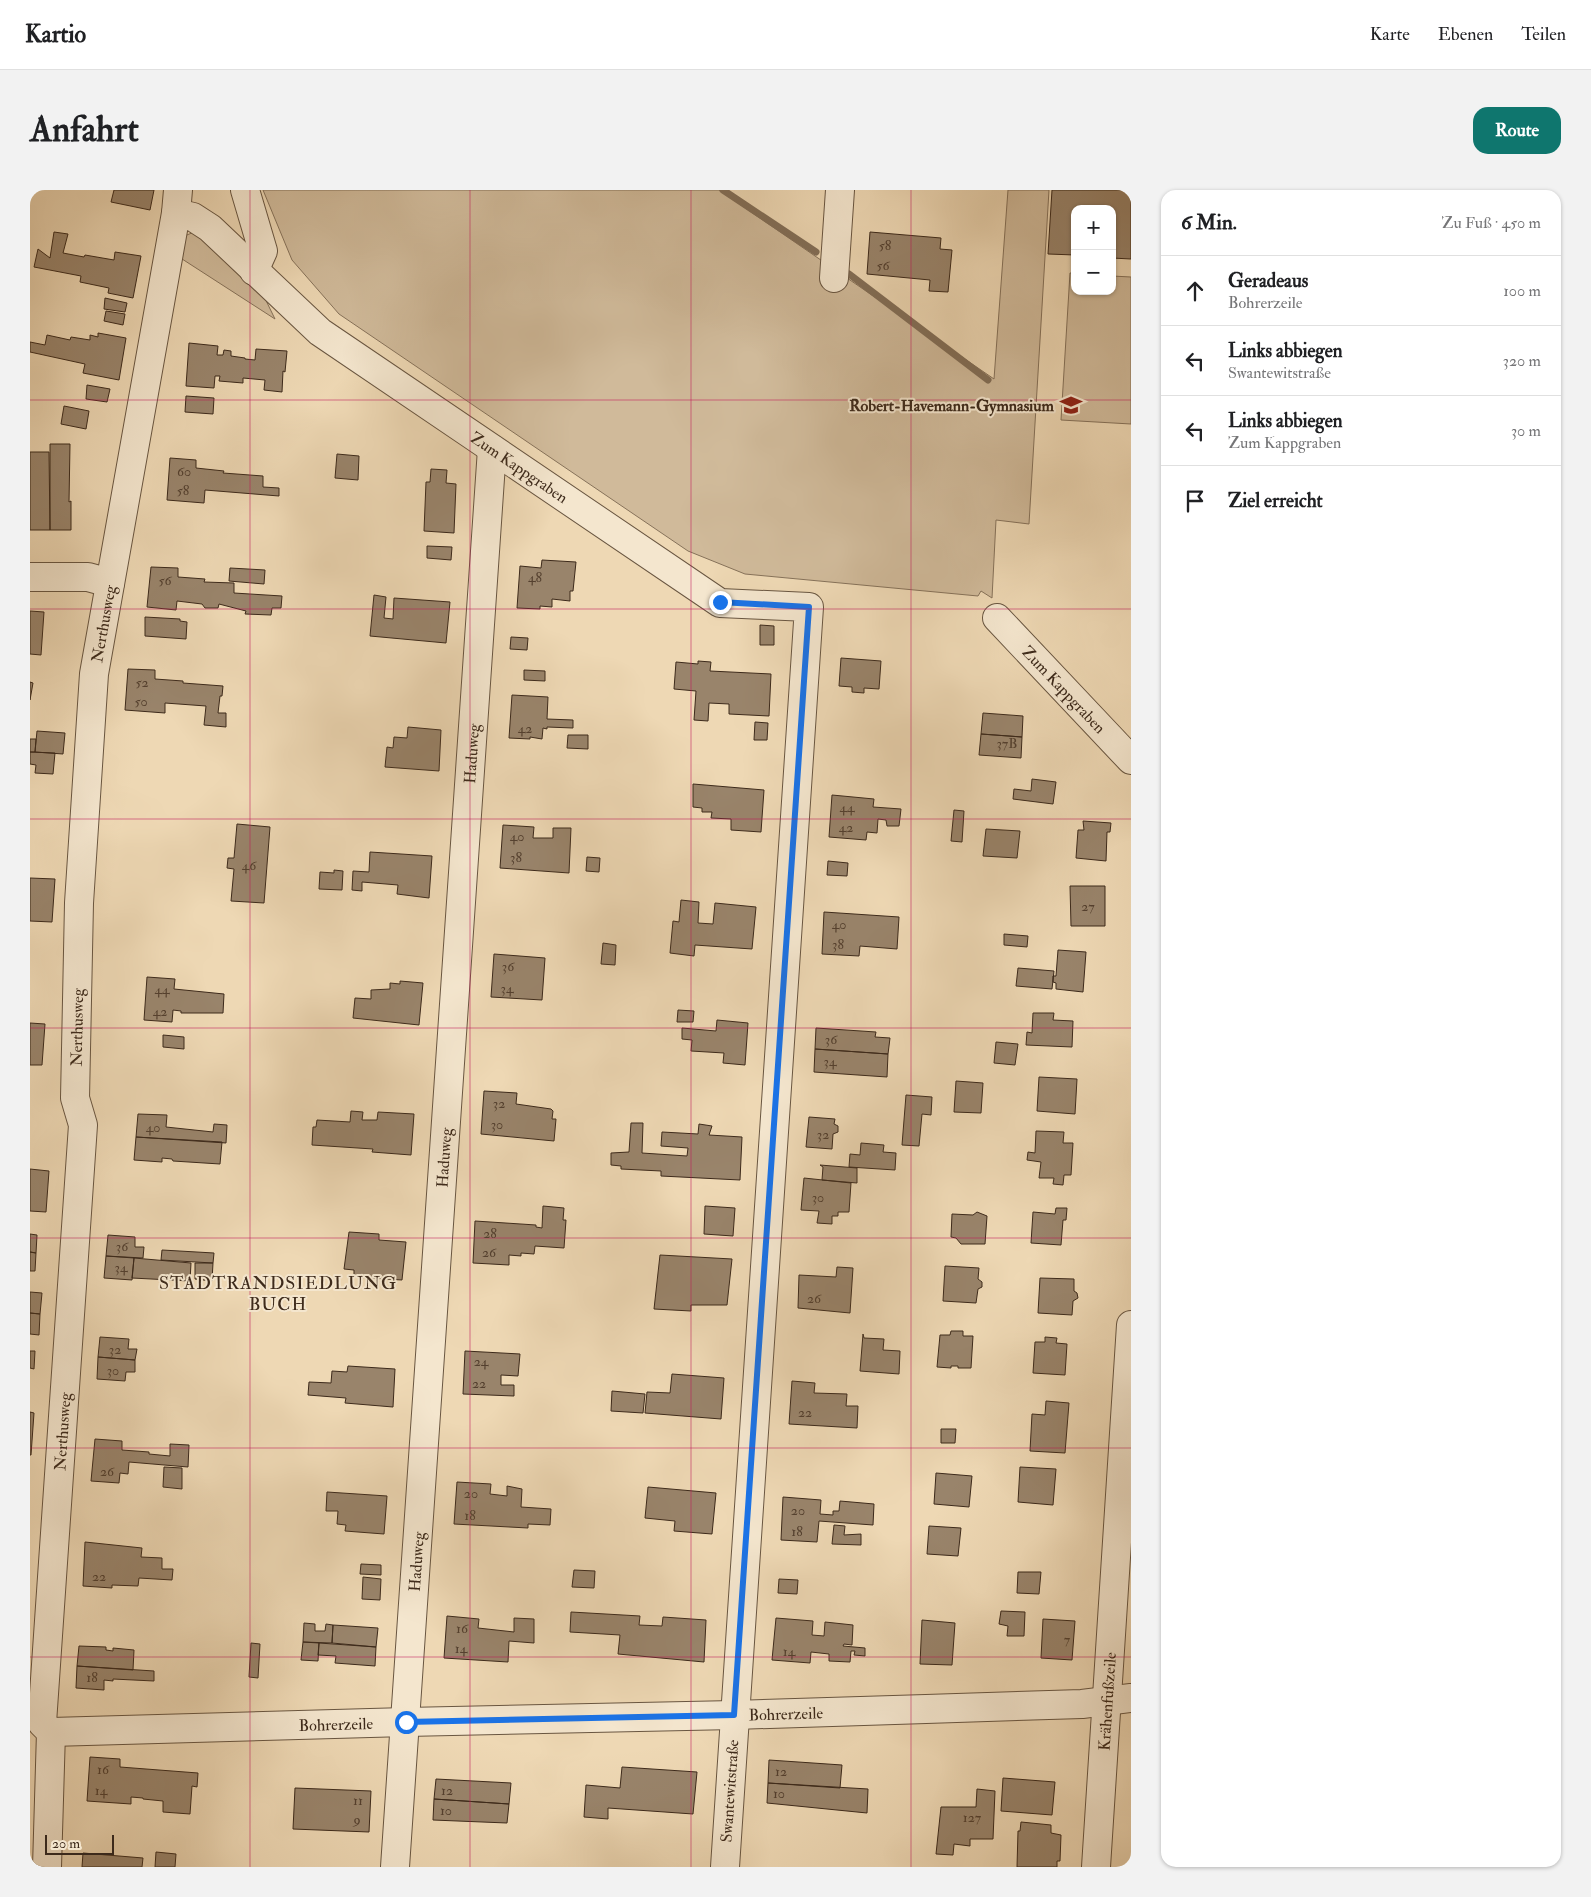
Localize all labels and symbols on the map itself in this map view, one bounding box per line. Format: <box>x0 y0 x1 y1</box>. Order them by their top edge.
house number: 58 <box>879 237 892 254</box>
house number: 56 <box>876 257 891 274</box>
school or university icon: Robert-Havemann-Gymnasium <box>1058 392 1084 418</box>
place label: Robert-Havemann-Gymnasium <box>849 396 1055 417</box>
street label: Zum Kappgraben <box>466 428 571 508</box>
house number: 60 <box>177 463 191 480</box>
house number: 58 <box>177 482 190 499</box>
house number: 48 <box>528 569 542 586</box>
house number: 56 <box>158 572 173 589</box>
street label: Nerthusweg <box>87 582 121 664</box>
route end <box>709 591 732 614</box>
street label: Zum Kappgraben <box>1017 642 1110 738</box>
house number: 52 <box>135 674 149 691</box>
house number: 50 <box>134 693 148 710</box>
house number: 42 <box>518 720 532 737</box>
street label: Haduweg <box>460 722 484 784</box>
house number: 37B <box>997 735 1017 752</box>
house number: 44 <box>839 799 856 816</box>
house number: 42 <box>839 819 853 836</box>
house number: 40 <box>510 828 524 845</box>
house number: 38 <box>510 849 522 866</box>
house number: 46 <box>242 857 257 874</box>
house number: 27 <box>1081 898 1095 915</box>
house number: 40 <box>832 916 846 933</box>
house number: 38 <box>832 936 844 953</box>
house number: 36 <box>502 958 515 975</box>
house number: 34 <box>501 980 515 997</box>
house number: 44 <box>154 981 171 998</box>
street label: Nerthusweg <box>67 987 88 1067</box>
house number: 42 <box>153 1003 167 1020</box>
house number: 36 <box>825 1031 838 1048</box>
house number: 34 <box>824 1053 838 1070</box>
house number: 32 <box>493 1095 505 1112</box>
house number: 30 <box>491 1116 503 1133</box>
house number: 40 <box>146 1119 160 1136</box>
street label: Haduweg <box>432 1126 457 1188</box>
house number: 32 <box>817 1126 829 1143</box>
house number: 30 <box>812 1189 824 1206</box>
house number: 28 <box>483 1225 497 1242</box>
house number: 36 <box>116 1238 129 1255</box>
house number: 26 <box>482 1244 497 1261</box>
house number: 34 <box>115 1259 129 1276</box>
district label: STADTRANDSIEDLUNG BUCH <box>159 1272 397 1316</box>
house number: 26 <box>807 1290 822 1307</box>
house number: 32 <box>109 1341 121 1358</box>
house number: 24 <box>474 1353 490 1370</box>
house number: 30 <box>107 1362 119 1379</box>
house number: 22 <box>472 1375 486 1392</box>
street label: Nerthusweg <box>50 1391 76 1471</box>
house number: 22 <box>798 1404 812 1421</box>
house number: 26 <box>100 1463 115 1480</box>
house number: 20 <box>464 1485 478 1502</box>
house number: 20 <box>791 1502 805 1519</box>
house number: 18 <box>464 1507 476 1524</box>
house number: 18 <box>791 1523 803 1540</box>
street label: Haduweg <box>405 1530 429 1592</box>
house number: 22 <box>92 1568 106 1585</box>
house number: 16 <box>456 1620 469 1637</box>
house number: 7 <box>1064 1631 1071 1648</box>
house number: 14 <box>455 1640 469 1657</box>
house number: 14 <box>783 1643 797 1660</box>
street label: Krähenfußzeile <box>1095 1651 1121 1751</box>
house number: 18 <box>86 1669 98 1686</box>
street label: Bohrerzeile <box>748 1703 824 1726</box>
route start <box>395 1711 418 1734</box>
street label: Bohrerzeile <box>298 1714 374 1736</box>
street label: Swantewitstraße <box>716 1739 744 1843</box>
house number: 16 <box>97 1761 110 1778</box>
house number: 12 <box>775 1763 787 1780</box>
house number: 14 <box>95 1782 109 1799</box>
house number: 12 <box>441 1782 453 1799</box>
house number: 10 <box>773 1785 785 1802</box>
house number: 11 <box>353 1792 363 1809</box>
house number: 10 <box>440 1802 452 1819</box>
house number: 127 <box>963 1809 982 1826</box>
house number: 9 <box>352 1811 361 1828</box>
scale bar <box>45 1832 114 1855</box>

